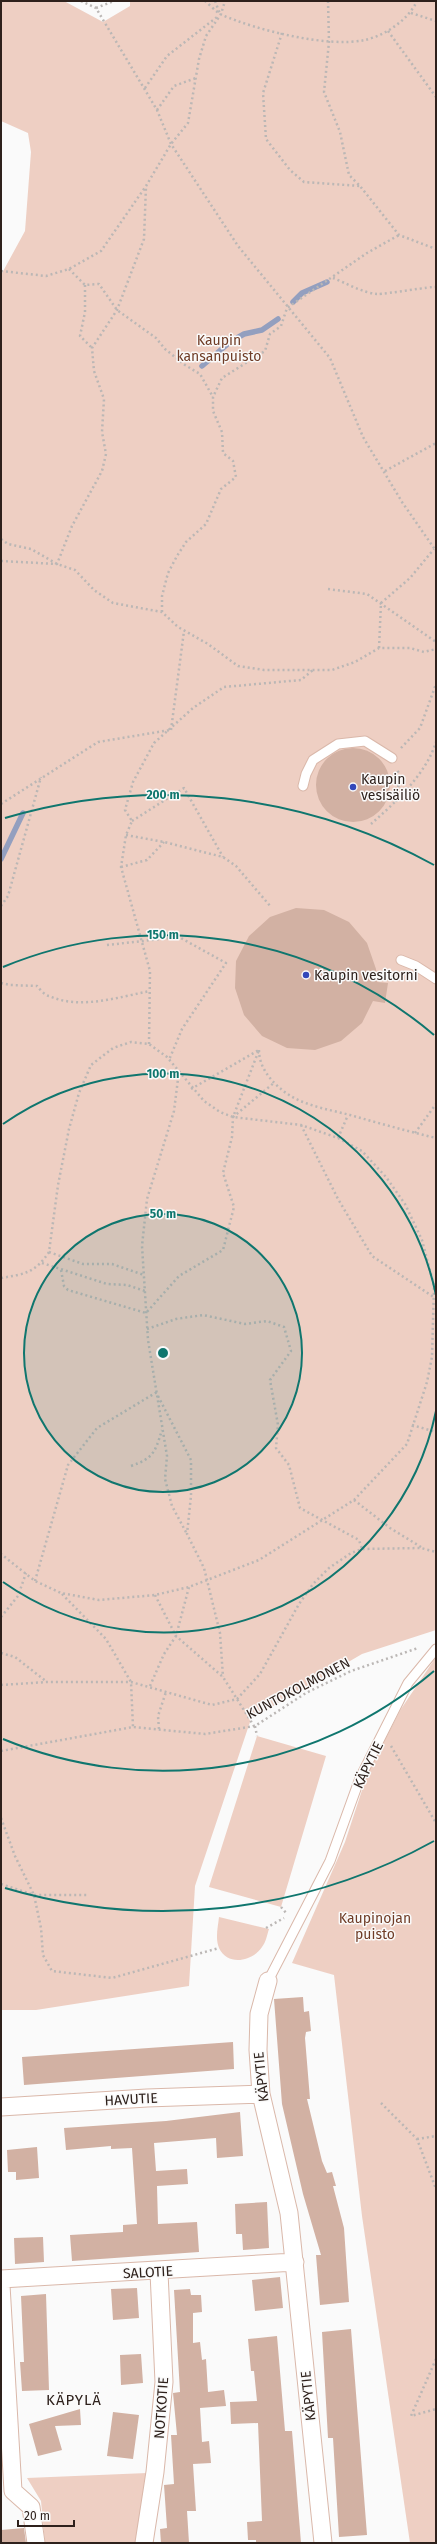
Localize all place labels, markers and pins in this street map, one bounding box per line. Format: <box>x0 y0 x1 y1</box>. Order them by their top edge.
place label: Kaupin vesisäiliö <box>361 771 420 804</box>
marker: Kaupin vesisäiliö <box>348 782 358 792</box>
place label: Kaupin vesitorni <box>314 967 418 984</box>
marker: Kaupin vesitorni <box>301 970 311 980</box>
centre of rings <box>156 1346 170 1360</box>

